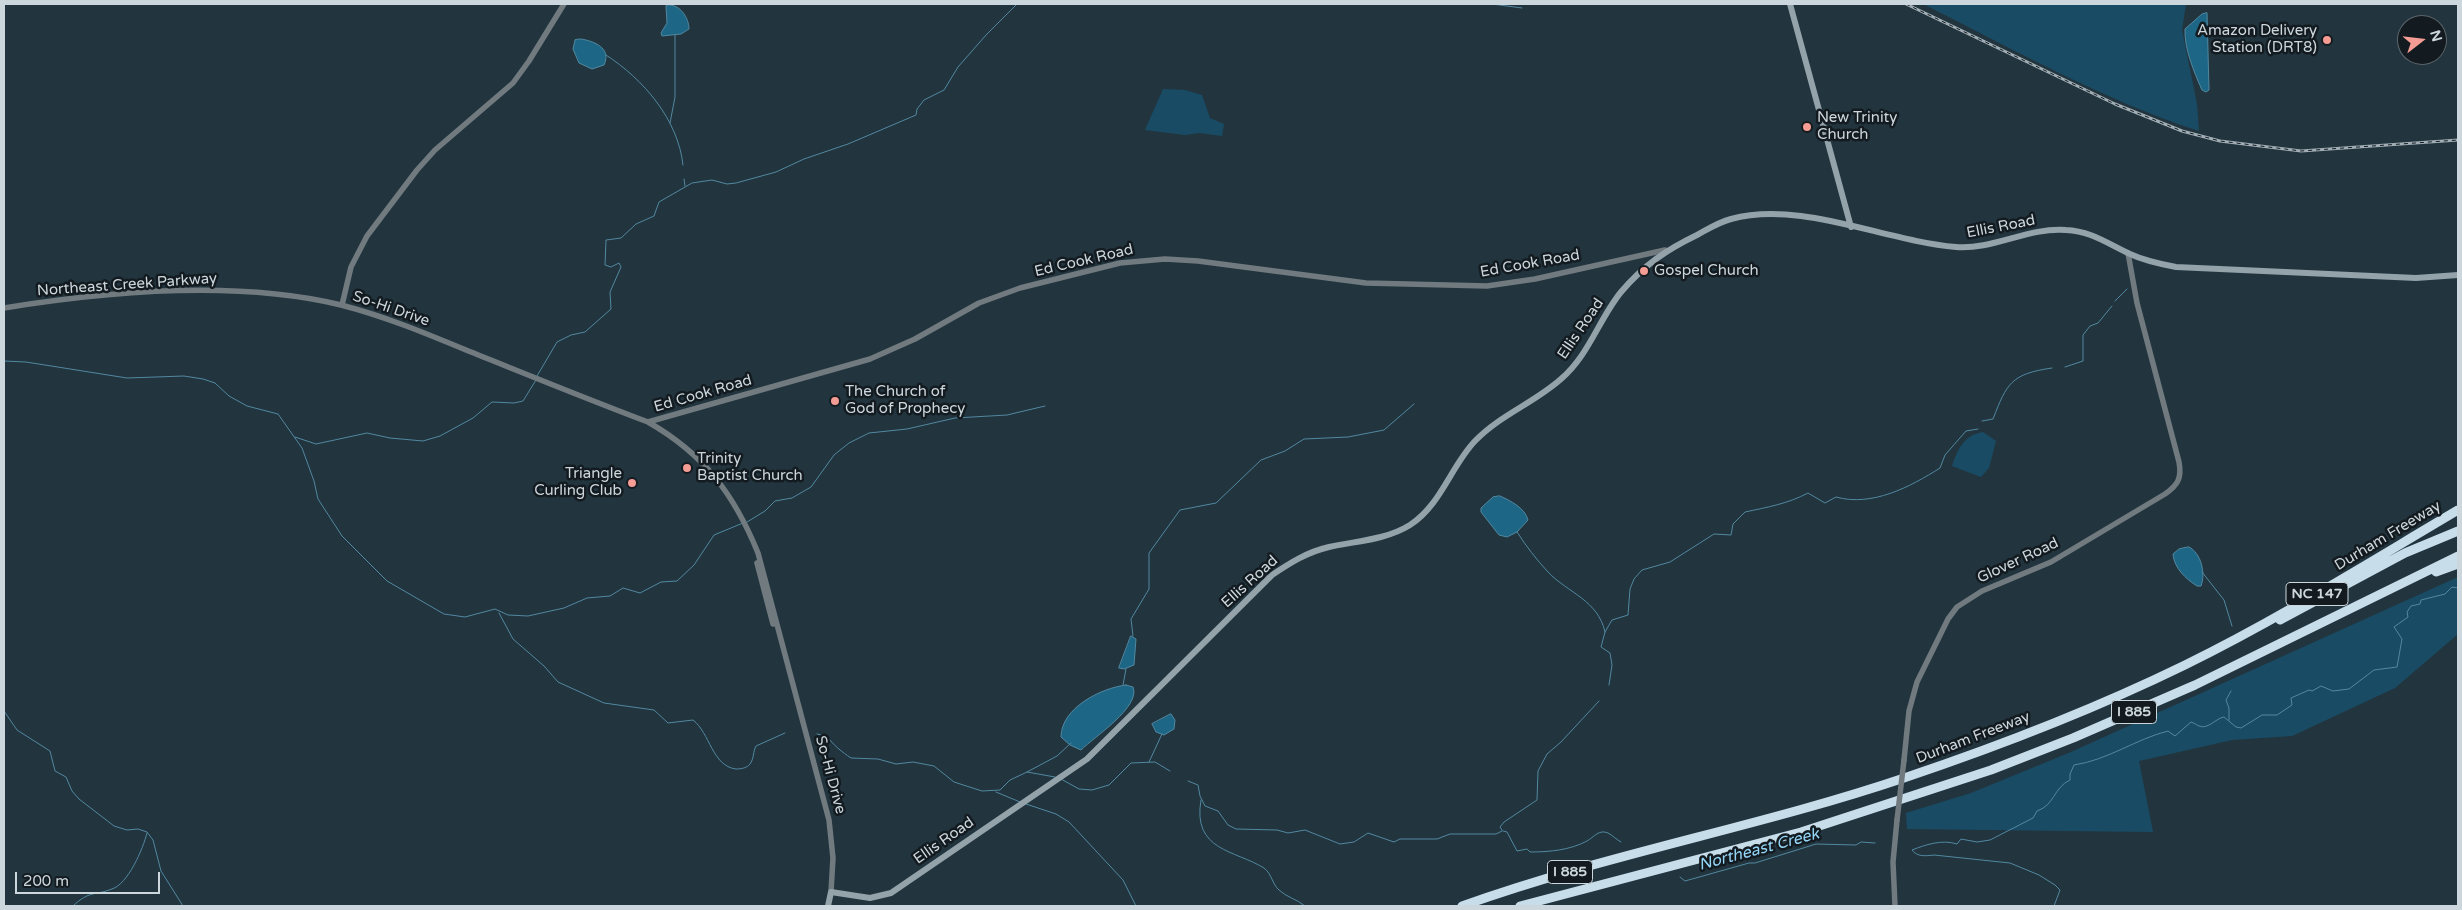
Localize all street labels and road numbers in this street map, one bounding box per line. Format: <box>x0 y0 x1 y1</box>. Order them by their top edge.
street label: Ellis Road <box>1965 212 2037 242</box>
street label: Ed Cook Road <box>1033 241 1135 281</box>
street label: Ed Cook Road <box>1479 246 1581 282</box>
street label: Northeast Creek Parkway <box>36 270 218 300</box>
street label: So-Hi Drive <box>350 287 432 331</box>
street label: Ellis Road <box>1554 295 1608 363</box>
street label: Ed Cook Road <box>652 371 754 417</box>
street label: Durham Freeway <box>2332 497 2444 575</box>
street label: Glover Road <box>1974 534 2062 588</box>
street label: Ellis Road <box>1218 552 1282 612</box>
road number: NC 147 <box>2286 582 2348 606</box>
road number: I 885 <box>2112 700 2156 724</box>
street label: Durham Freeway <box>1914 708 2032 768</box>
street label: So-Hi Drive <box>811 734 849 816</box>
street label: Ellis Road <box>910 814 978 868</box>
road number: I 885 <box>1548 860 1592 884</box>

